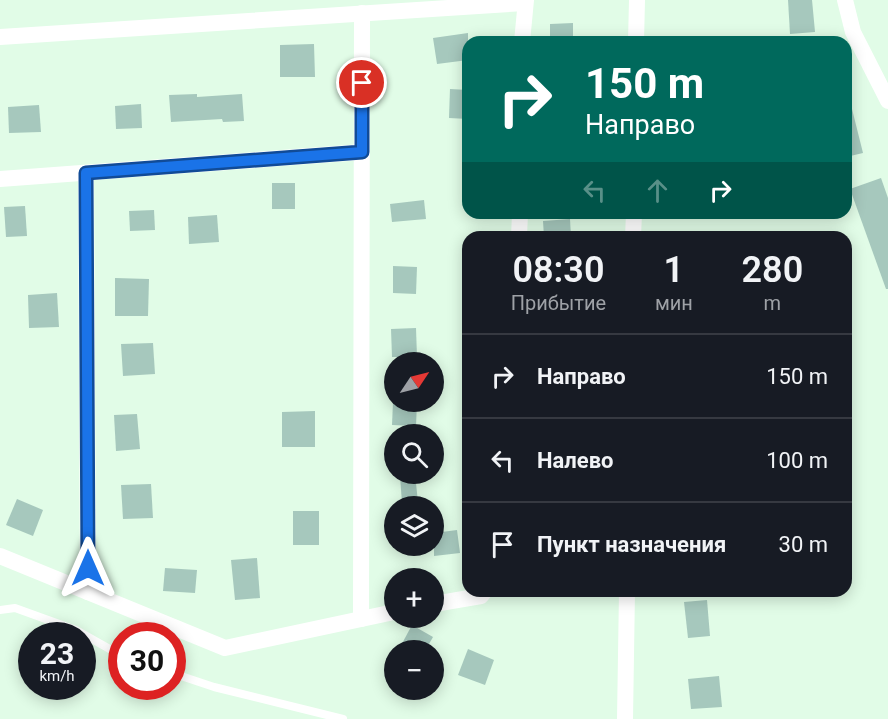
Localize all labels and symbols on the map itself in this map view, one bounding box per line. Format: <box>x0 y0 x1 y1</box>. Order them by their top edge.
pin <box>336 57 387 108</box>
north arrow <box>384 352 444 412</box>
position arrow <box>56 536 120 600</box>
speed limit sign: 30 <box>108 622 186 700</box>

